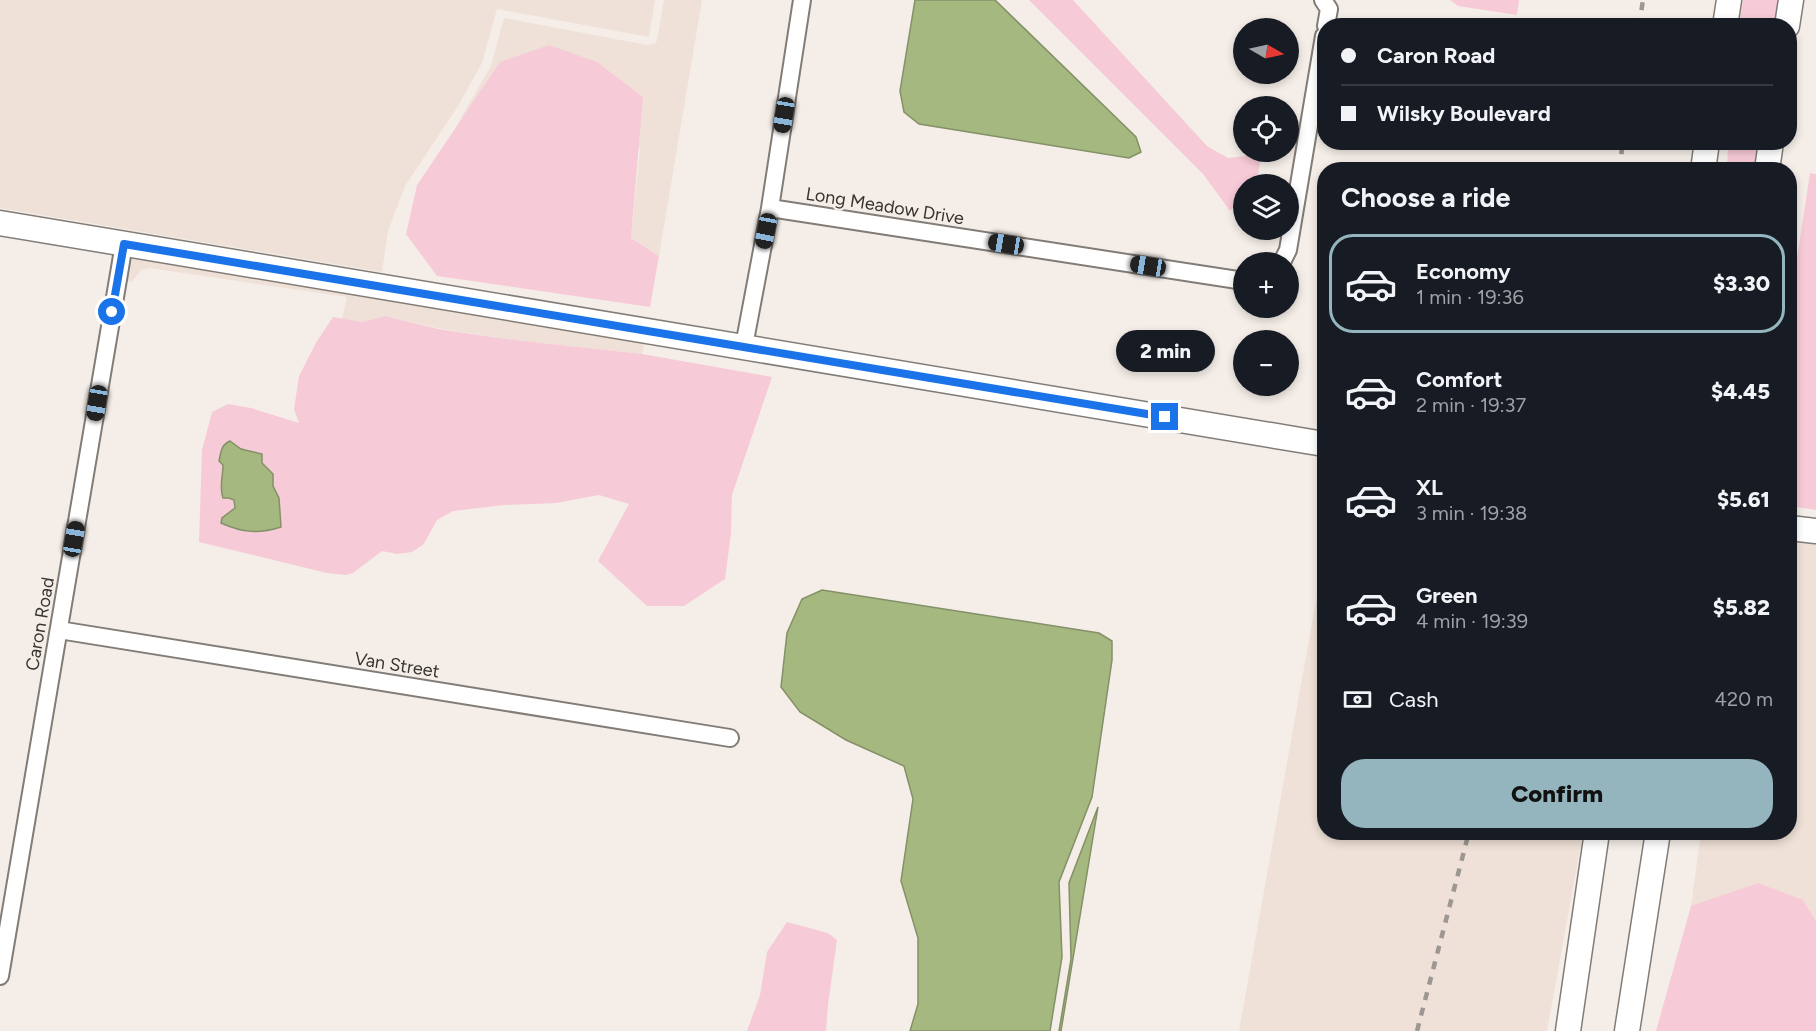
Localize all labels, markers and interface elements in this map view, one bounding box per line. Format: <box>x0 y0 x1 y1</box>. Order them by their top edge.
north arrow <box>1233 18 1299 84</box>
map controls <box>1233 18 1299 396</box>
text: Caron Road <box>1377 42 1495 69</box>
car <box>772 96 796 134</box>
button: locate <box>1233 96 1299 162</box>
text: Wilsky Boulevard <box>1377 100 1551 127</box>
button: layers <box>1233 174 1299 240</box>
text: Choose a ride <box>1341 181 1510 214</box>
street label: Long Meadow Drive <box>804 183 966 229</box>
car <box>754 212 778 250</box>
car <box>987 232 1025 256</box>
button: + <box>1233 252 1299 318</box>
car <box>1129 254 1167 278</box>
icon: car <box>1344 257 1398 311</box>
text: Economy <box>1416 258 1511 285</box>
text: $3.30 <box>1713 270 1770 297</box>
text: 1 min · 19:36 <box>1416 285 1524 309</box>
route start <box>98 298 125 325</box>
callout: 2 min <box>1116 330 1214 372</box>
button: − <box>1233 330 1299 396</box>
text: 2 min <box>1140 339 1191 363</box>
icon: car <box>1344 365 1398 419</box>
text: Comfort <box>1416 366 1502 393</box>
text: $4.45 <box>1711 378 1770 405</box>
car <box>85 384 109 422</box>
text: 2 min · 19:37 <box>1416 393 1526 417</box>
route end <box>1151 403 1178 430</box>
icon: car <box>1344 473 1398 527</box>
text: XL <box>1416 474 1443 501</box>
text: $5.61 <box>1717 486 1770 513</box>
text: 3 min · 19:38 <box>1416 501 1527 525</box>
car <box>62 520 86 558</box>
street label: Caron Road <box>21 576 59 672</box>
icon: car <box>1344 581 1398 635</box>
text: Green <box>1416 582 1478 609</box>
text: $5.82 <box>1713 594 1770 621</box>
text: 4 min · 19:39 <box>1416 609 1528 633</box>
street label: Van Street <box>353 647 441 683</box>
icon: cash <box>1341 683 1374 716</box>
text: Cash <box>1389 686 1439 713</box>
text: 420 m <box>1715 687 1773 711</box>
button: Confirm <box>1341 759 1773 828</box>

